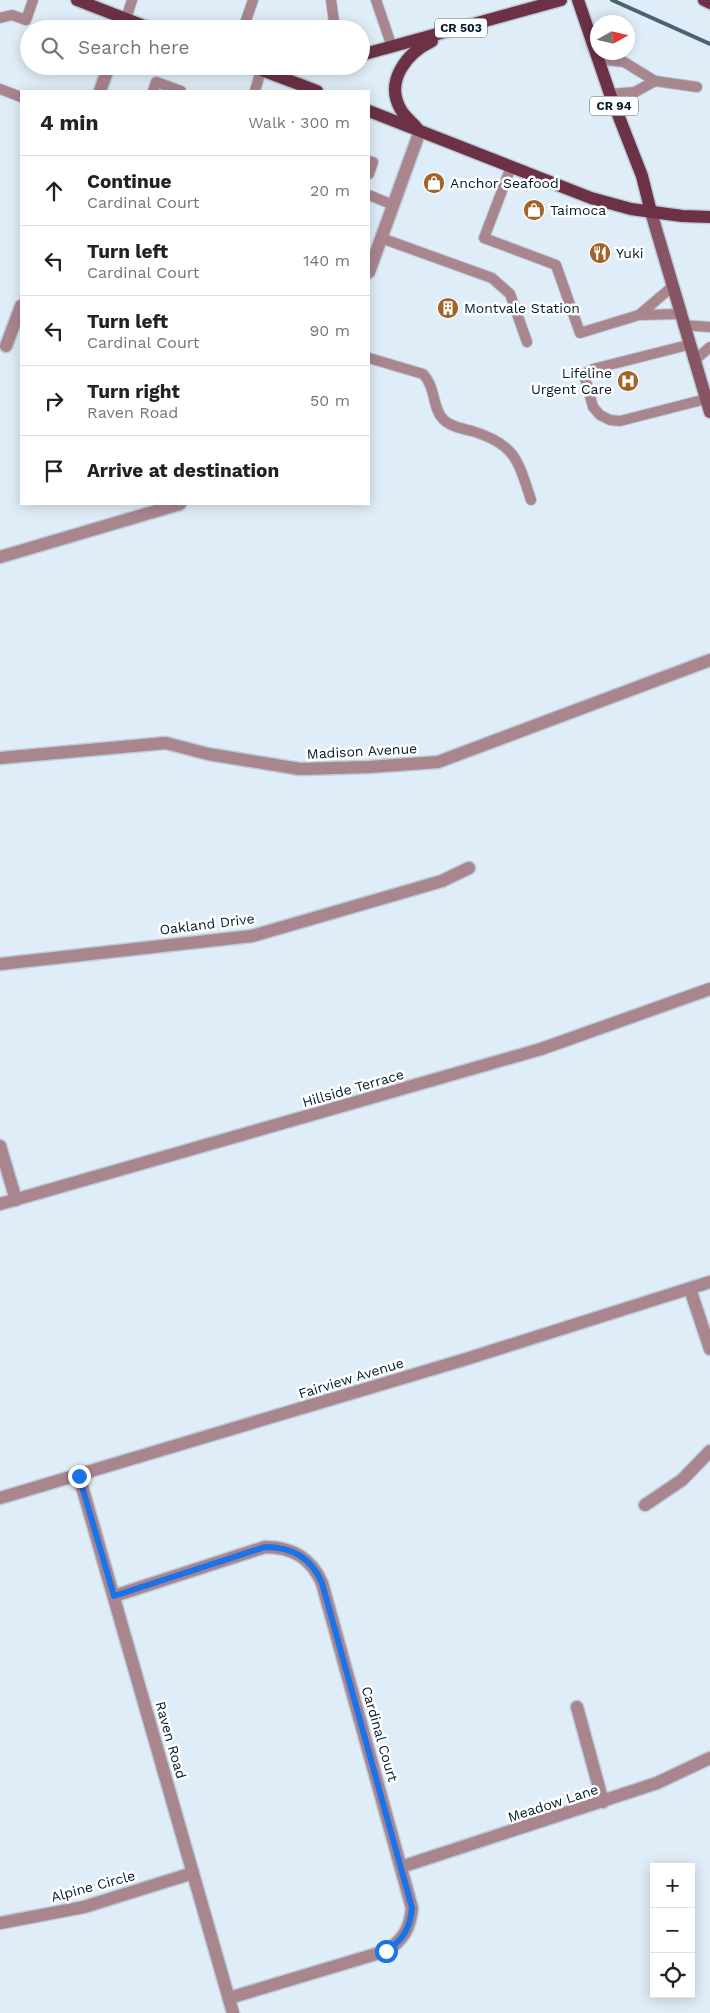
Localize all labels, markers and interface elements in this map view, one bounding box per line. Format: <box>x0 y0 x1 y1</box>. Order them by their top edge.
north arrow <box>590 15 635 60</box>
road number: CR 503 <box>435 18 487 38</box>
search box <box>20 20 370 75</box>
icon: search <box>38 34 66 62</box>
text: Search here <box>78 36 189 59</box>
road number: CR 94 <box>590 96 638 115</box>
text: 4 min <box>40 110 98 135</box>
text: Walk · 300 m <box>248 113 350 132</box>
text: Continue <box>87 170 171 193</box>
shop icon: Anchor Seafood <box>422 171 446 195</box>
place label: Anchor Seafood <box>450 175 559 191</box>
icon: ahead <box>40 177 68 205</box>
text: 20 m <box>310 181 350 200</box>
text: Cardinal Court <box>87 193 200 212</box>
shop icon: Taimoca <box>522 198 546 222</box>
place label: Taimoca <box>550 202 606 218</box>
text: Turn left <box>87 240 168 263</box>
restaurant icon: Yuki <box>588 241 612 265</box>
place label: Yuki <box>616 245 644 261</box>
icon: left <box>40 247 68 275</box>
text: 140 m <box>303 251 350 270</box>
text: Cardinal Court <box>87 263 200 282</box>
building icon: Montvale Station <box>436 296 460 320</box>
place label: Montvale Station <box>464 300 580 316</box>
text: Turn left <box>87 310 168 333</box>
icon: left <box>40 317 68 345</box>
text: 90 m <box>309 321 350 340</box>
text: Cardinal Court <box>87 333 200 352</box>
place label: Lifeline Urgent Care <box>531 365 612 397</box>
hospital icon: Lifeline Urgent Care <box>616 369 640 393</box>
text: Turn right <box>87 380 180 403</box>
icon: right <box>40 387 68 415</box>
text: 50 m <box>310 391 350 410</box>
text: Raven Road <box>87 403 178 422</box>
icon: arrive <box>40 457 68 485</box>
text: Arrive at destination <box>87 459 279 482</box>
street label: Madison Avenue <box>306 740 418 762</box>
street label: Oakland Drive <box>159 910 255 938</box>
street label: Hillside Terrace <box>300 1066 406 1110</box>
street label: Fairview Avenue <box>296 1354 406 1402</box>
route end <box>68 1465 91 1488</box>
street label: Cardinal Court <box>359 1684 401 1784</box>
street label: Raven Road <box>152 1699 190 1781</box>
street label: Meadow Lane <box>506 1781 600 1825</box>
map controls <box>650 1863 695 1998</box>
button: + <box>650 1863 695 1908</box>
street label: Alpine Circle <box>49 1867 137 1905</box>
button: − <box>650 1908 695 1953</box>
route start <box>375 1940 398 1963</box>
button: locate <box>650 1953 695 1998</box>

